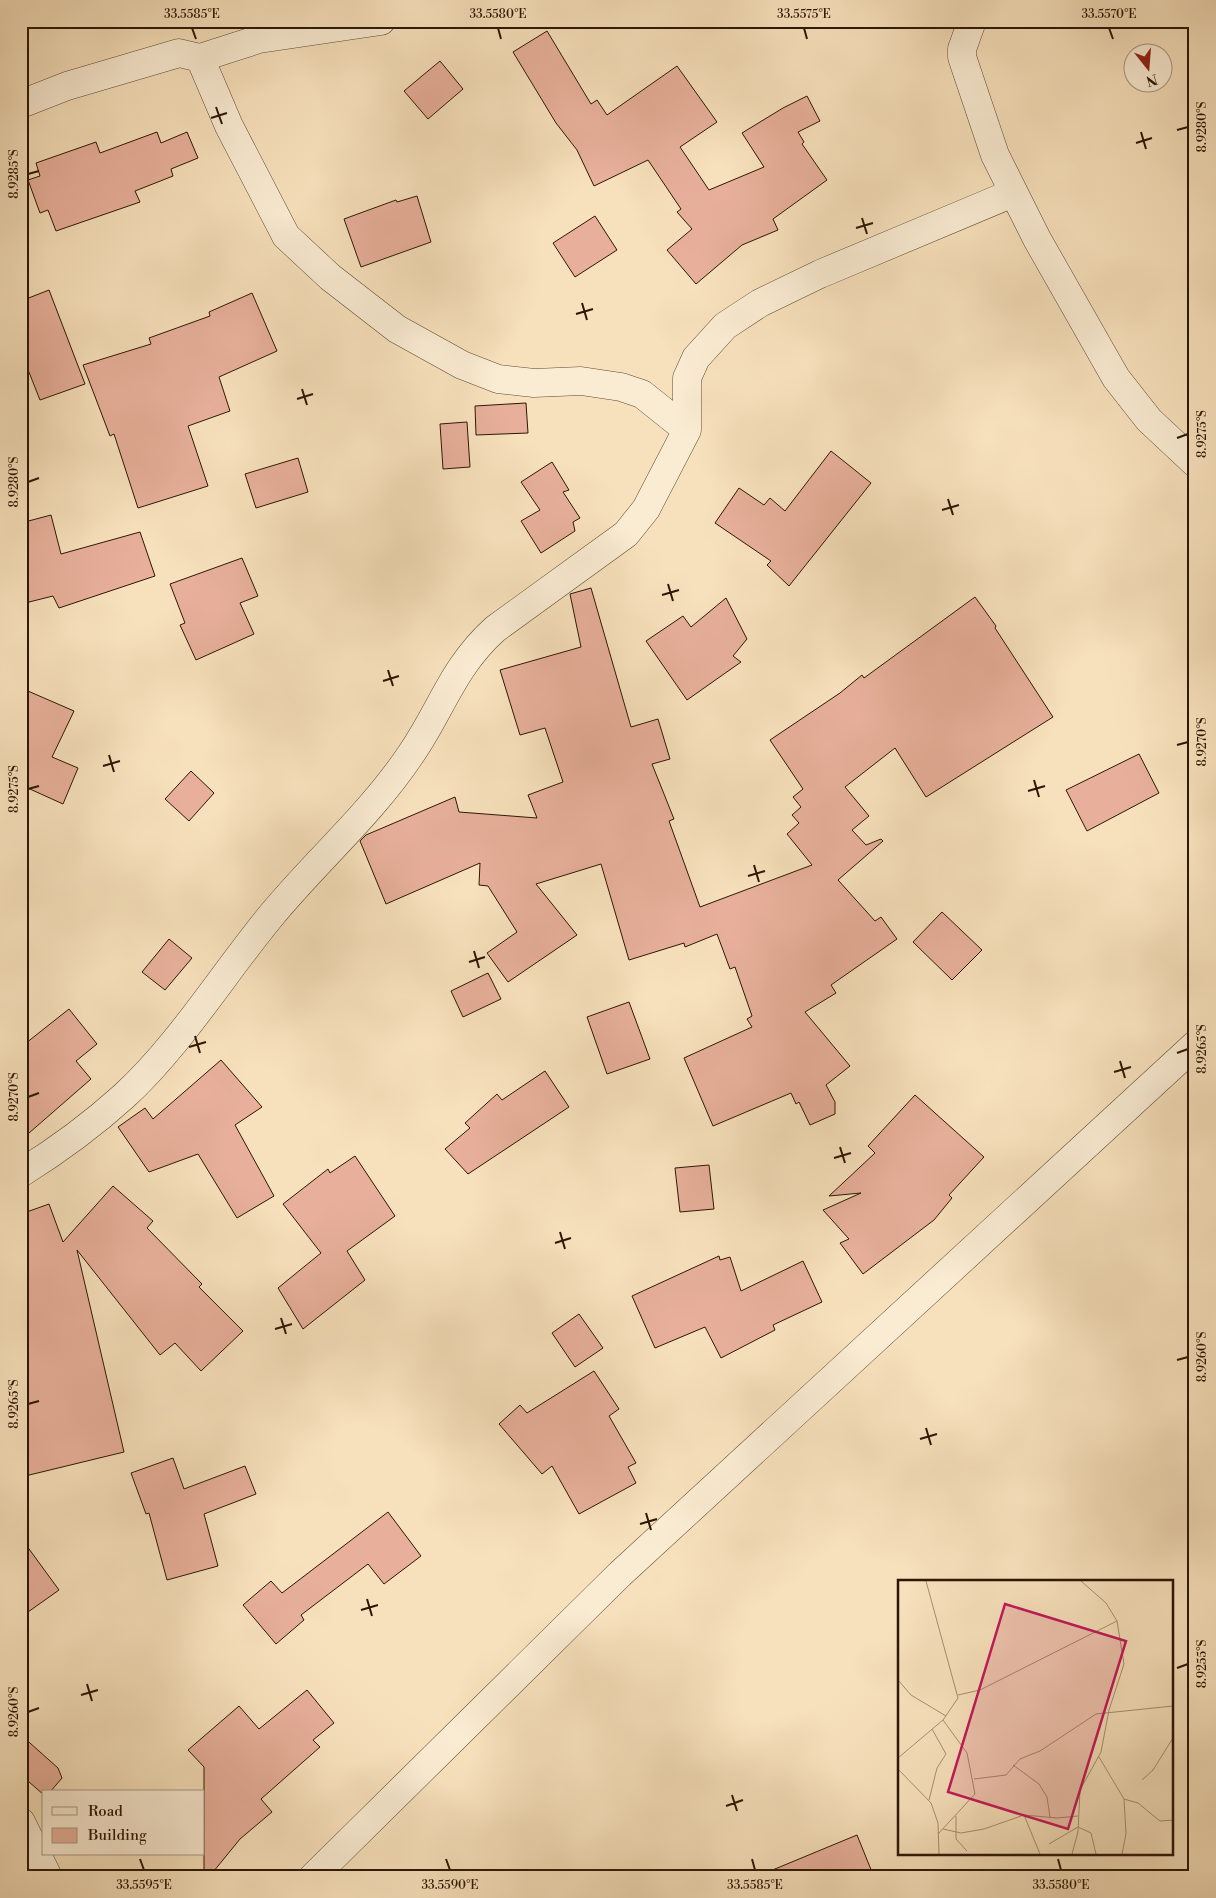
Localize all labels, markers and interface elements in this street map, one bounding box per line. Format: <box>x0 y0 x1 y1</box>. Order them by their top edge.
text: 33.5585°E <box>164 7 220 22</box>
text: 33.5580°E <box>469 7 527 22</box>
text: 33.5575°E <box>777 7 831 22</box>
text: 33.5570°E <box>1081 7 1137 22</box>
north arrow <box>1124 42 1174 92</box>
text: N <box>1144 69 1159 90</box>
text: 8.9280°S <box>1195 102 1210 152</box>
text: 8.9285°S <box>7 149 22 199</box>
text: 8.9275°S <box>1195 410 1210 458</box>
text: 8.9280°S <box>7 457 22 507</box>
text: 8.9270°S <box>1195 717 1210 767</box>
text: 8.9275°S <box>7 765 22 813</box>
text: 8.9265°S <box>1195 1024 1210 1074</box>
text: 8.9270°S <box>7 1072 22 1122</box>
text: 8.9260°S <box>1195 1332 1210 1382</box>
text: 8.9265°S <box>7 1379 22 1429</box>
inset map <box>898 1580 1174 1856</box>
text: 8.9255°S <box>1195 1640 1210 1688</box>
text: 8.9260°S <box>7 1687 22 1737</box>
legend <box>42 1790 205 1856</box>
text: Road <box>88 1802 123 1821</box>
text: Building <box>87 1826 147 1845</box>
text: 33.5595°E <box>116 1878 172 1893</box>
text: 33.5590°E <box>421 1878 479 1893</box>
text: 33.5585°E <box>727 1878 783 1893</box>
text: 33.5580°E <box>1032 1878 1090 1893</box>

